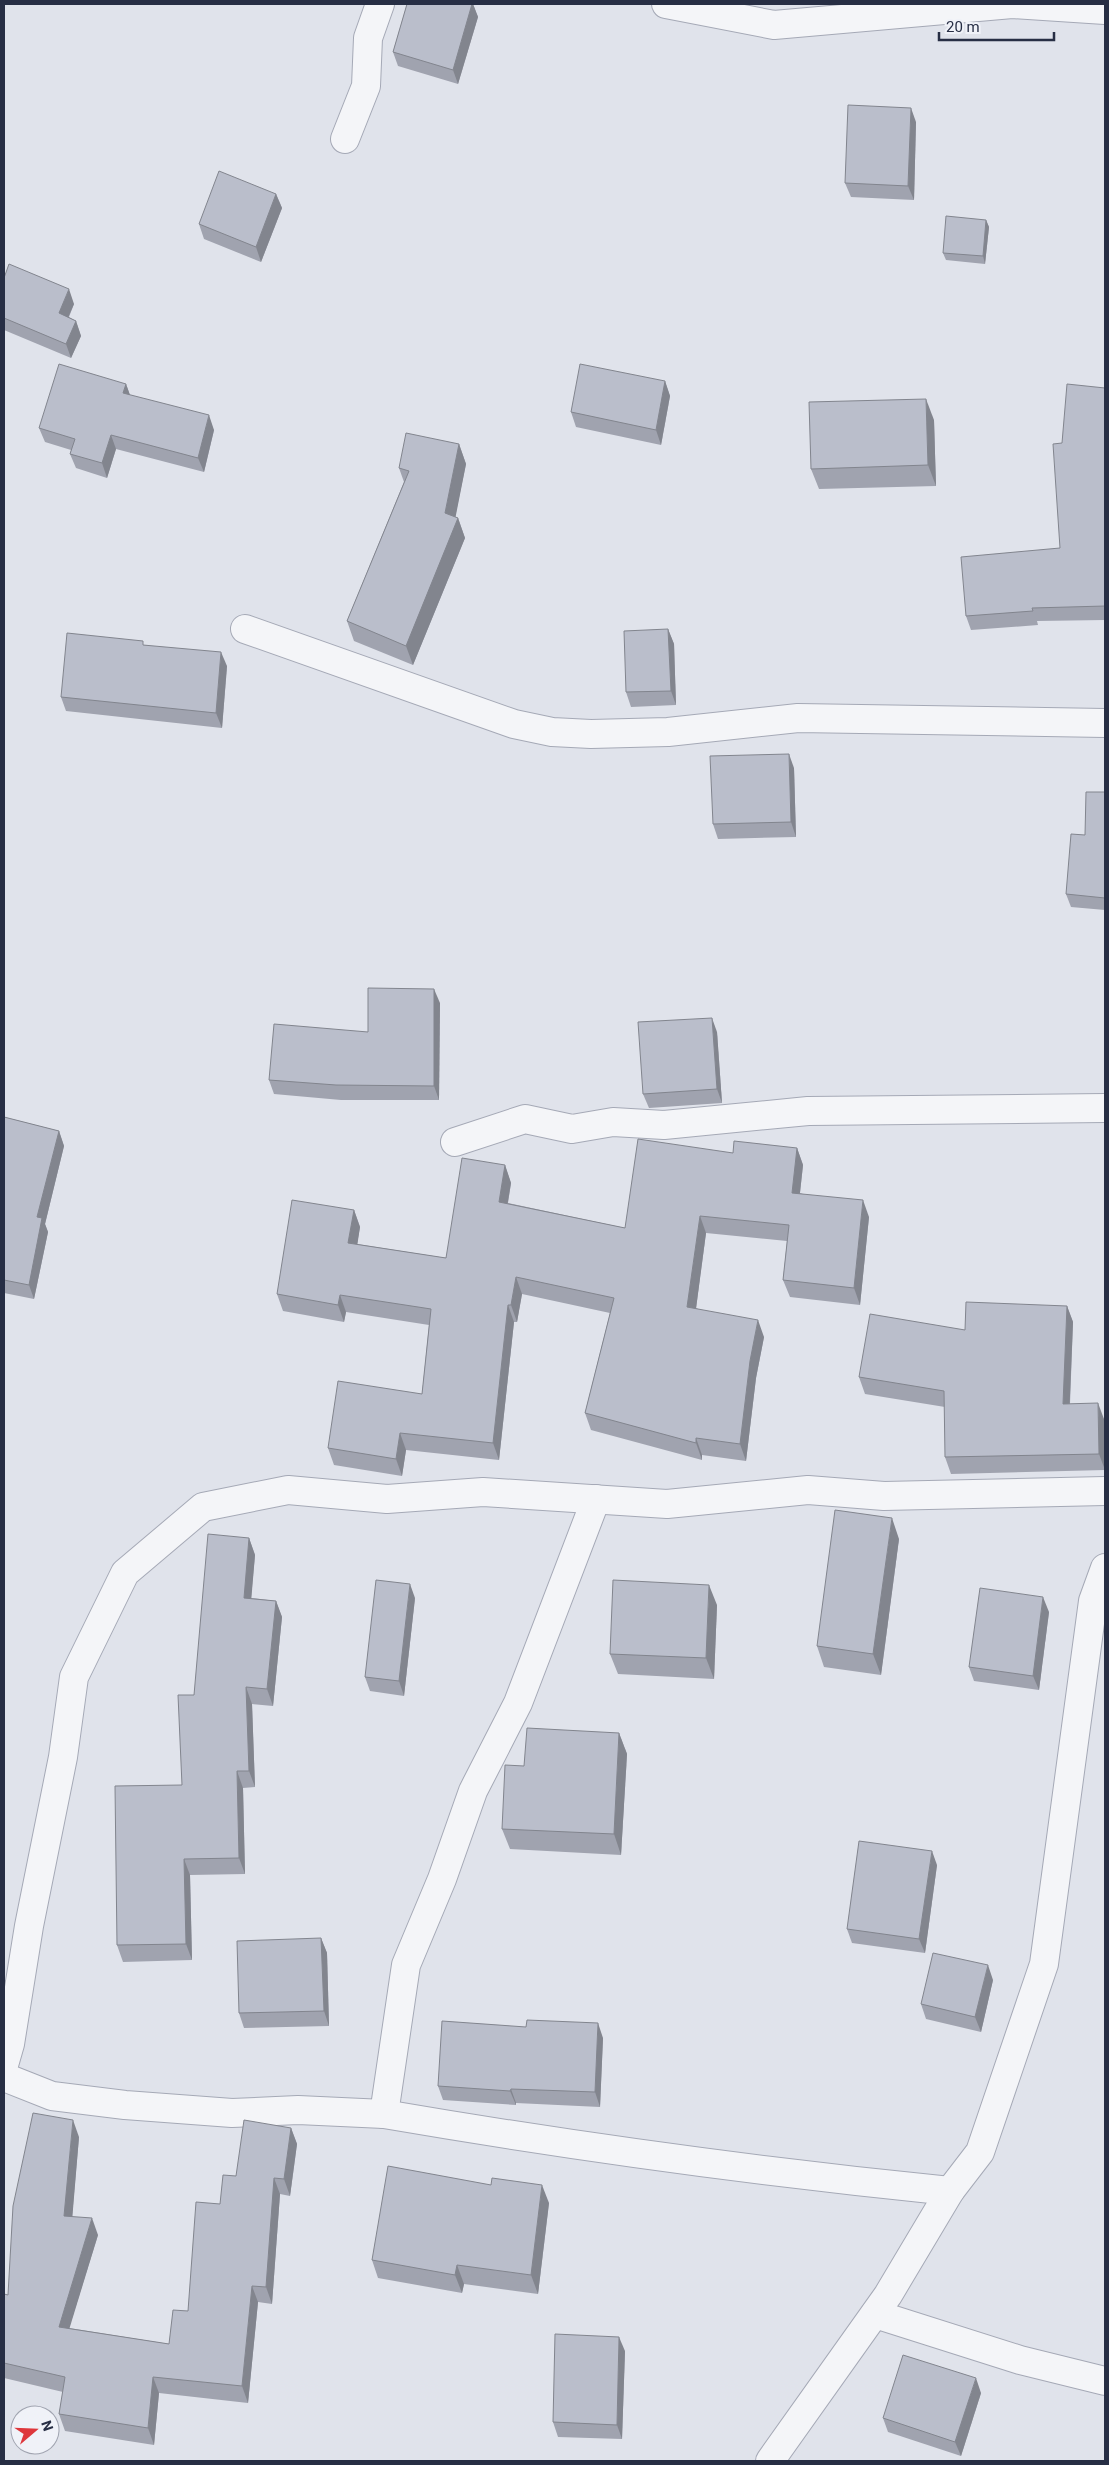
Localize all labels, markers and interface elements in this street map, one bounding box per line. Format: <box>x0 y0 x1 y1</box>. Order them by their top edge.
scale bar <box>939 10 1054 42</box>
text: 20 m <box>946 18 980 36</box>
north arrow <box>10 2405 60 2455</box>
text: N <box>38 2418 56 2433</box>

